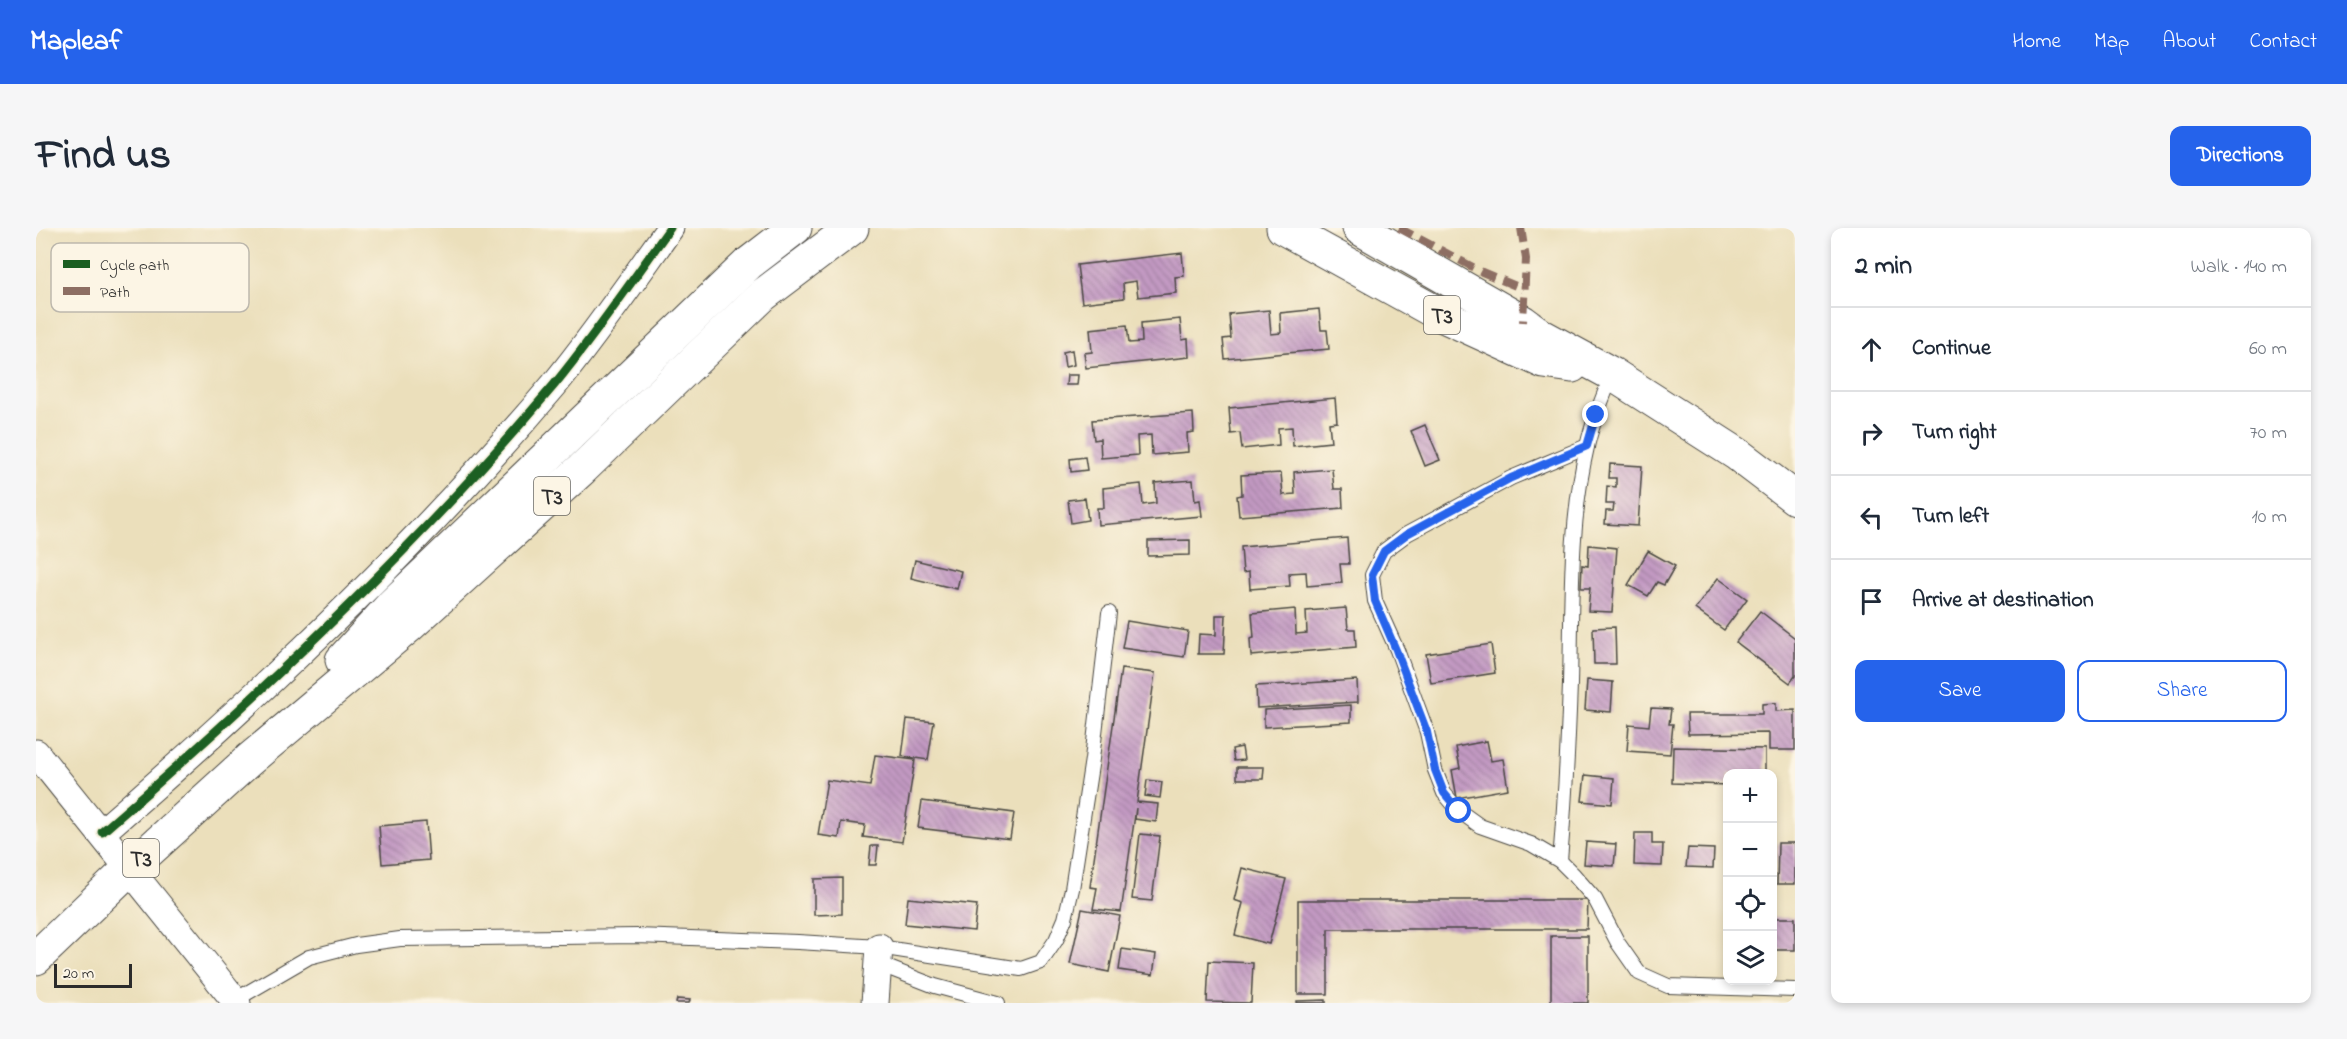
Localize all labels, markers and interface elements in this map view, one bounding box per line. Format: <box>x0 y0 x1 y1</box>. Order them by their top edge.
text: Mapleaf <box>30 22 122 63</box>
text: Home <box>2012 27 2061 57</box>
text: Map <box>2094 27 2129 57</box>
text: About <box>2162 27 2216 57</box>
text: Contact <box>2249 27 2317 57</box>
text: Find us <box>36 126 171 187</box>
button: Directions <box>2170 126 2311 186</box>
legend <box>51 243 249 312</box>
text: 2 min <box>1855 248 1912 286</box>
text: Walk · 140 m <box>2191 253 2287 282</box>
text: Cycle path <box>100 254 169 278</box>
text: Path <box>100 281 130 305</box>
road number: T3 <box>1424 296 1460 334</box>
icon: ahead <box>1855 333 1888 366</box>
text: Continue <box>1912 333 1991 365</box>
text: 60 m <box>2249 335 2287 364</box>
route end <box>1582 401 1608 427</box>
icon: right <box>1855 417 1888 450</box>
text: Turn right <box>1912 417 1997 449</box>
text: 70 m <box>2250 419 2287 448</box>
road number: T3 <box>534 477 570 515</box>
icon: left <box>1855 501 1888 534</box>
text: Turn left <box>1912 501 1989 533</box>
text: 10 m <box>2251 503 2287 532</box>
icon: arrive <box>1855 585 1888 618</box>
text: Arrive at destination <box>1912 585 2094 617</box>
button: Save <box>1855 660 2065 722</box>
button: Share <box>2077 660 2287 722</box>
map controls <box>1723 769 1777 985</box>
button: + <box>1723 769 1777 823</box>
route start <box>1445 797 1471 823</box>
button: − <box>1723 823 1777 877</box>
road number: T3 <box>123 839 159 877</box>
button: locate <box>1723 877 1777 931</box>
button: layers <box>1723 931 1777 985</box>
scale bar <box>54 961 132 988</box>
text: 20 m <box>63 962 94 986</box>

